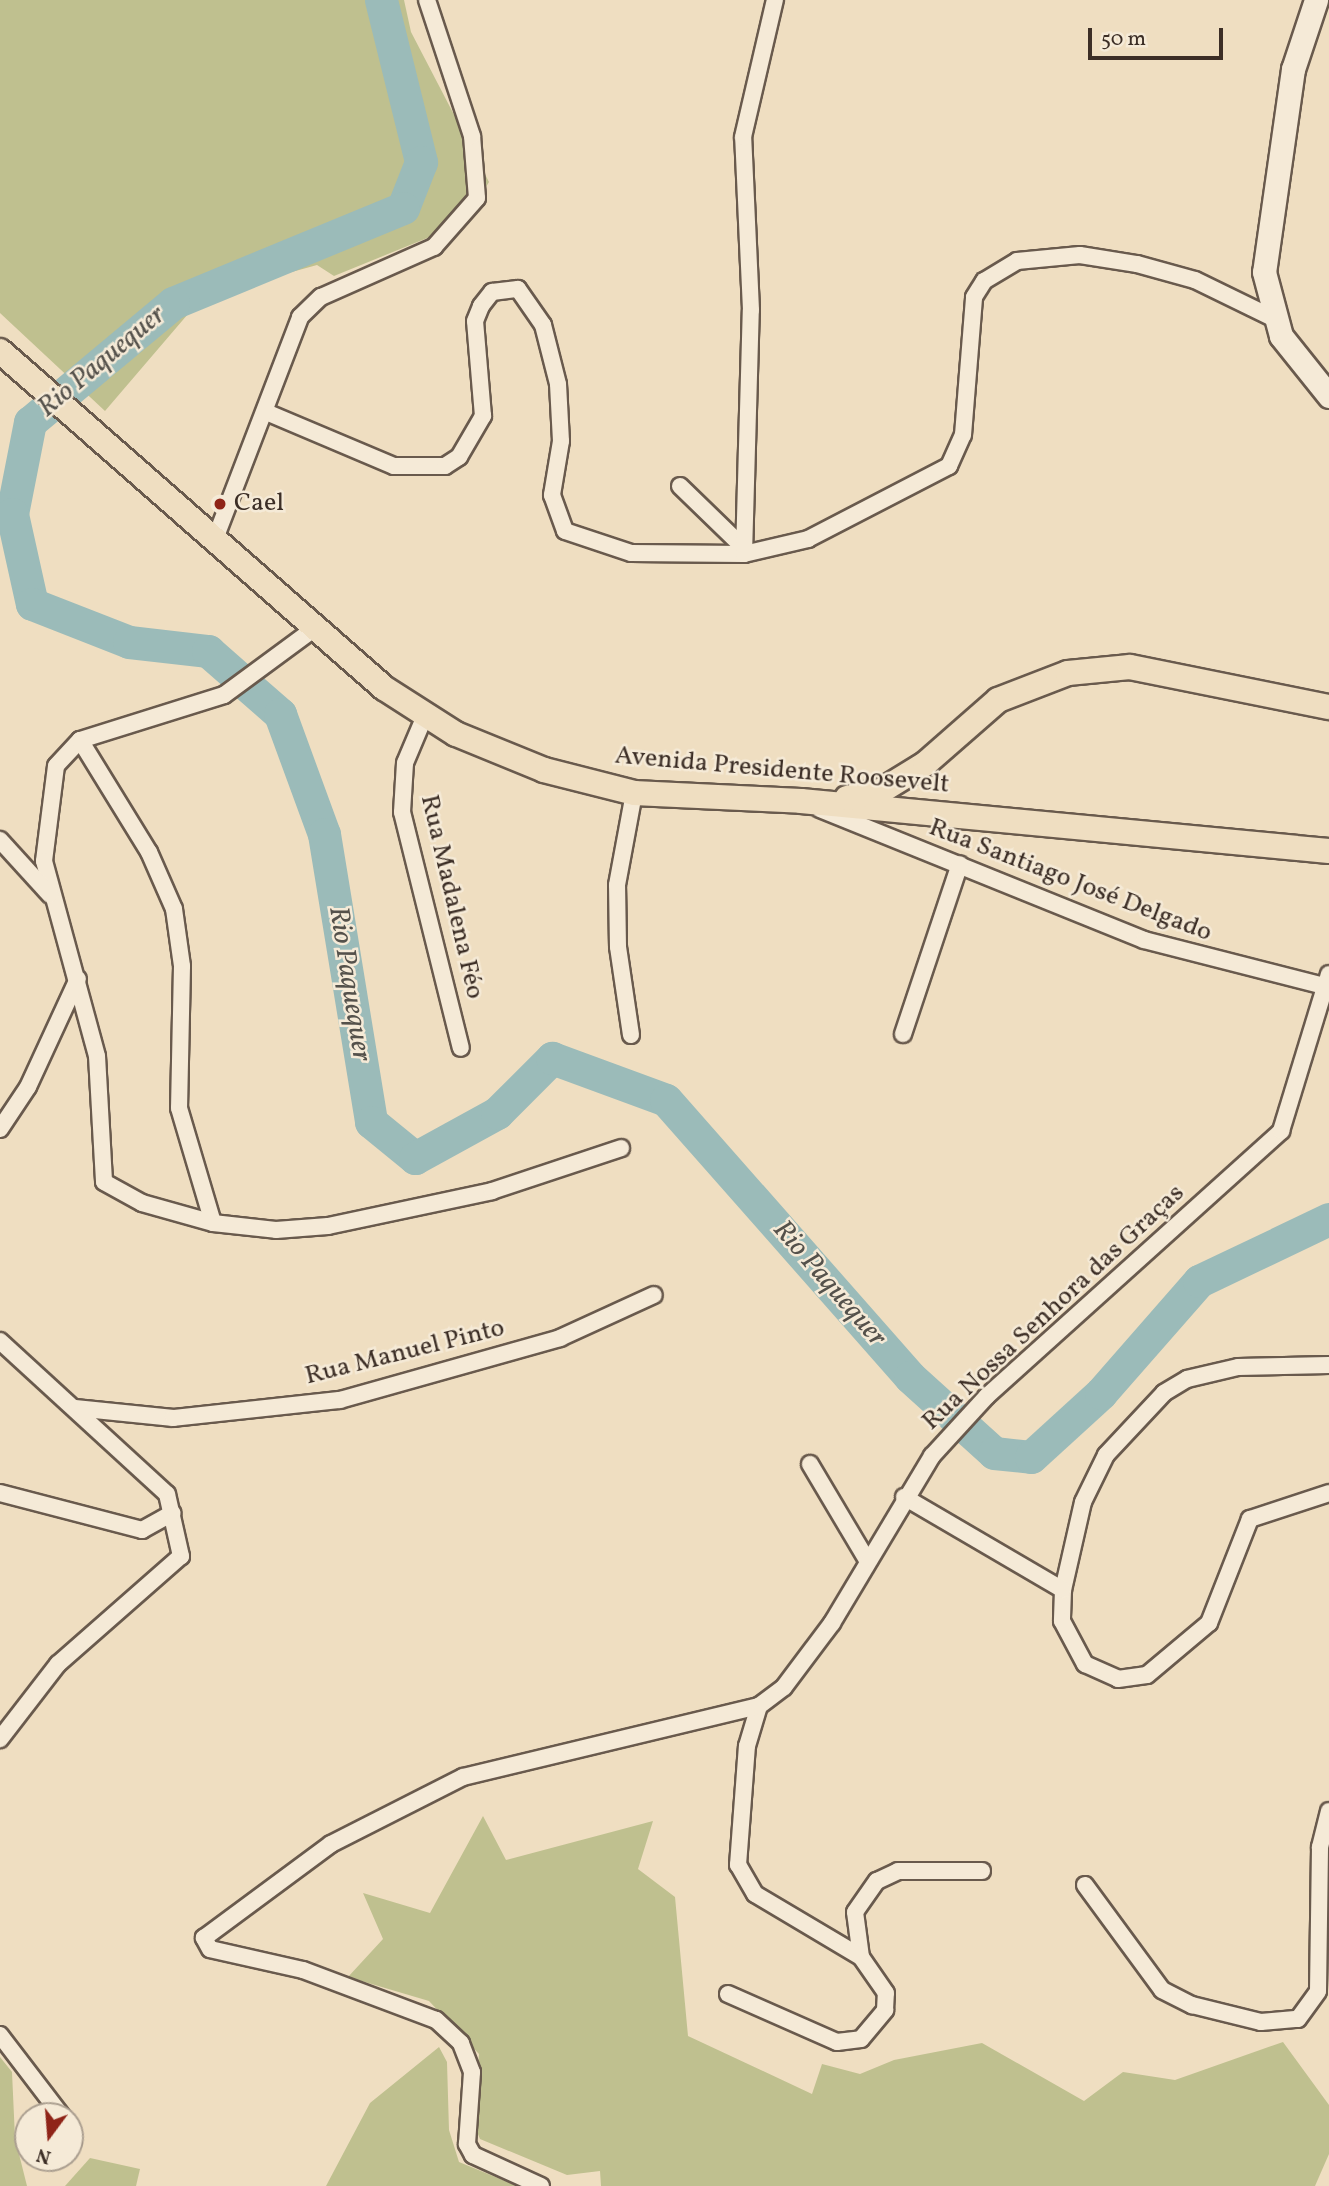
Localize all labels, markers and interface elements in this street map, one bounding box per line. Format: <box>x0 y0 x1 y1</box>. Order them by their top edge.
scale bar <box>1091 14 1226 58</box>
text: 50 m <box>1101 25 1146 54</box>
water label: Rio Paquequer <box>31 299 173 425</box>
place label: Cael <box>234 488 284 520</box>
marker: Cael <box>212 496 228 512</box>
street label: Avenida Presidente Roosevelt <box>613 741 951 801</box>
street label: Rua Madalena Féo <box>412 792 490 1002</box>
street label: Rua Santiago José Delgado <box>924 813 1216 949</box>
water label: Rio Paquequer <box>320 904 378 1064</box>
street label: Rua Nossa Senhora das Graças <box>916 1178 1192 1438</box>
water label: Rio Paquequer <box>765 1214 893 1354</box>
street label: Rua Manuel Pinto <box>302 1313 508 1393</box>
north arrow <box>14 2102 84 2172</box>
text: N <box>34 2141 54 2170</box>

